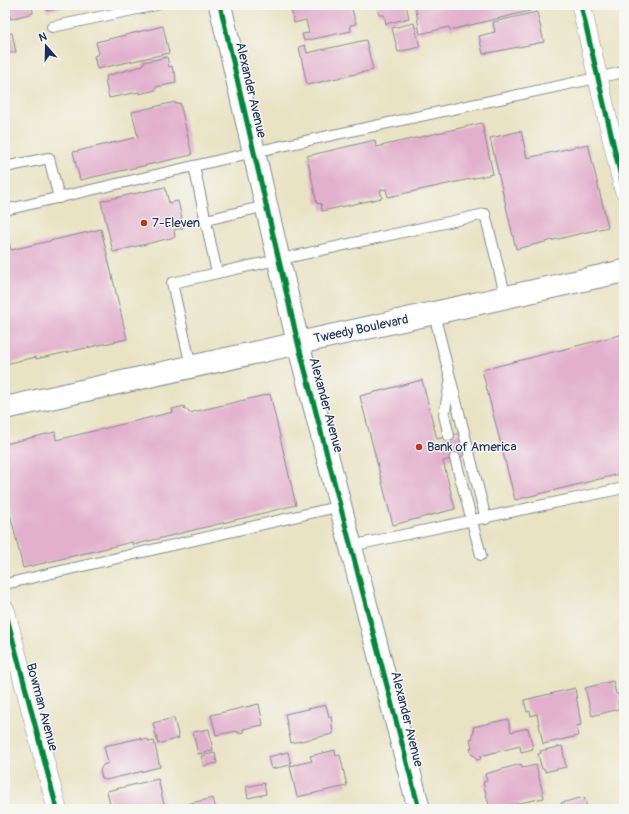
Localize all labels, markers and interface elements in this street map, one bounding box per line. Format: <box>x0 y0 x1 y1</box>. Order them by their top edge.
north arrow <box>26 26 66 66</box>
text: N <box>37 30 49 44</box>
street label: Alexander Avenue <box>232 41 270 140</box>
place label: 7-Eleven <box>152 215 200 231</box>
marker: 7-Eleven <box>139 218 149 228</box>
street label: Tweedy Boulevard <box>312 311 410 347</box>
street label: Alexander Avenue <box>306 356 347 455</box>
place label: Bank of America <box>427 439 516 455</box>
marker: Bank of America <box>414 442 424 452</box>
street label: Bowman Avenue <box>23 661 62 753</box>
street label: Alexander Avenue <box>387 670 427 769</box>

